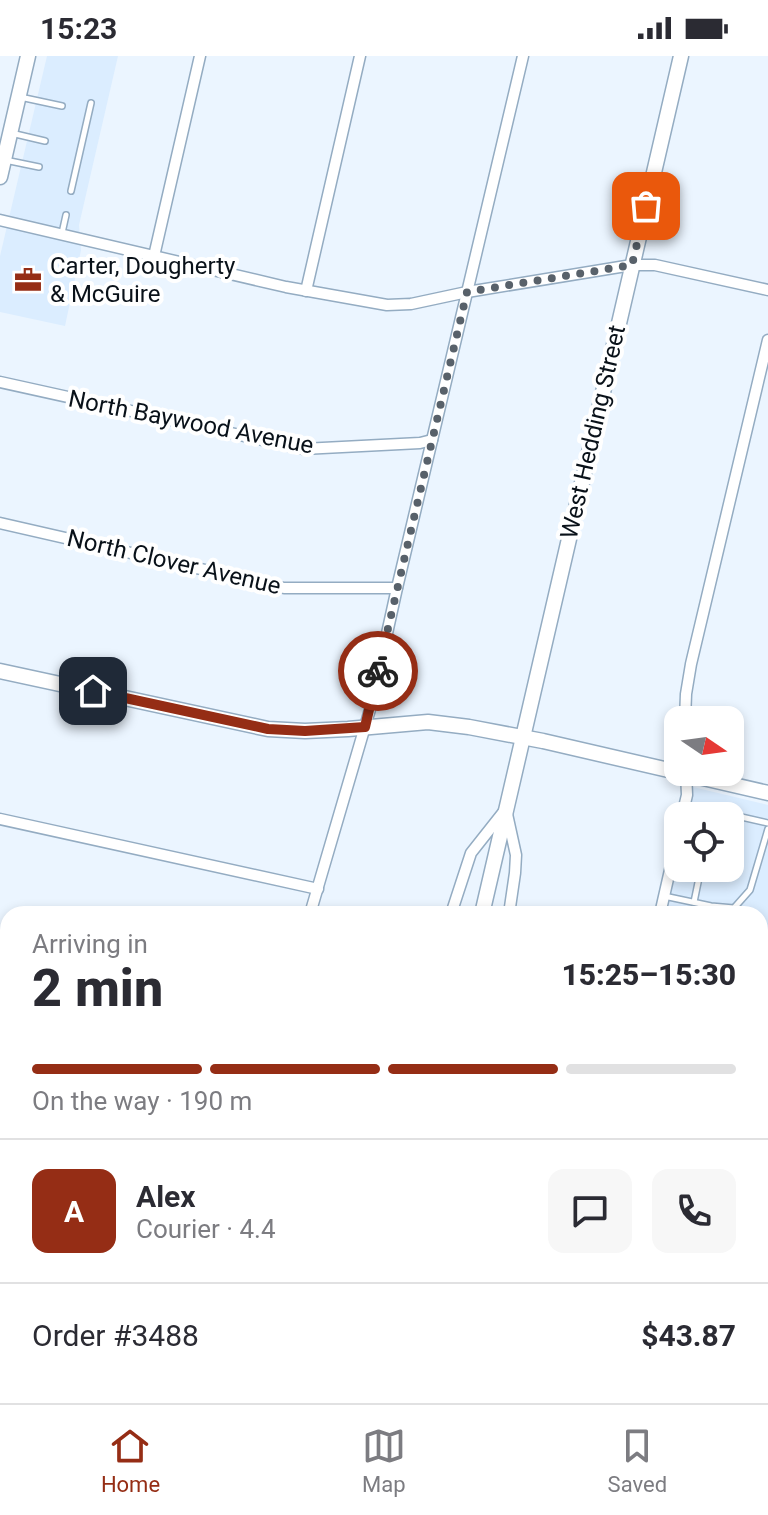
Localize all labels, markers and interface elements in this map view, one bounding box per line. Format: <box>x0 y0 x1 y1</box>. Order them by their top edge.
text: 15:23 <box>40 11 117 46</box>
pin <box>612 172 680 240</box>
icon: bag <box>624 184 668 228</box>
place label: Carter, Dougherty & McGuire <box>50 252 236 308</box>
office icon: Carter, Dougherty & McGuire <box>13 265 43 295</box>
street label: West Hedding Street <box>555 322 631 542</box>
street label: North Baywood Avenue <box>66 384 316 460</box>
street label: North Clover Avenue <box>64 524 284 600</box>
courier <box>338 631 418 711</box>
icon: bike <box>356 649 400 693</box>
pin <box>59 657 127 725</box>
icon: home <box>71 669 115 713</box>
north arrow <box>664 706 744 786</box>
map controls <box>664 706 744 882</box>
button: locate <box>664 802 744 882</box>
text: Arriving in <box>32 929 148 959</box>
text: 15:25–15:30 <box>561 957 736 992</box>
text: 2 min <box>32 958 163 1019</box>
text: On the way · 190 m <box>32 1086 252 1116</box>
button: chat <box>548 1169 632 1253</box>
button: phone <box>652 1169 736 1253</box>
text: Alex <box>136 1179 196 1214</box>
text: A <box>64 1194 84 1229</box>
text: Courier · 4.4 <box>136 1214 276 1244</box>
text: Order #3488 <box>32 1318 199 1353</box>
text: $43.87 <box>641 1318 736 1353</box>
tab: Home <box>101 1424 160 1497</box>
tab: Map <box>362 1424 406 1497</box>
tab: Saved <box>608 1424 667 1497</box>

